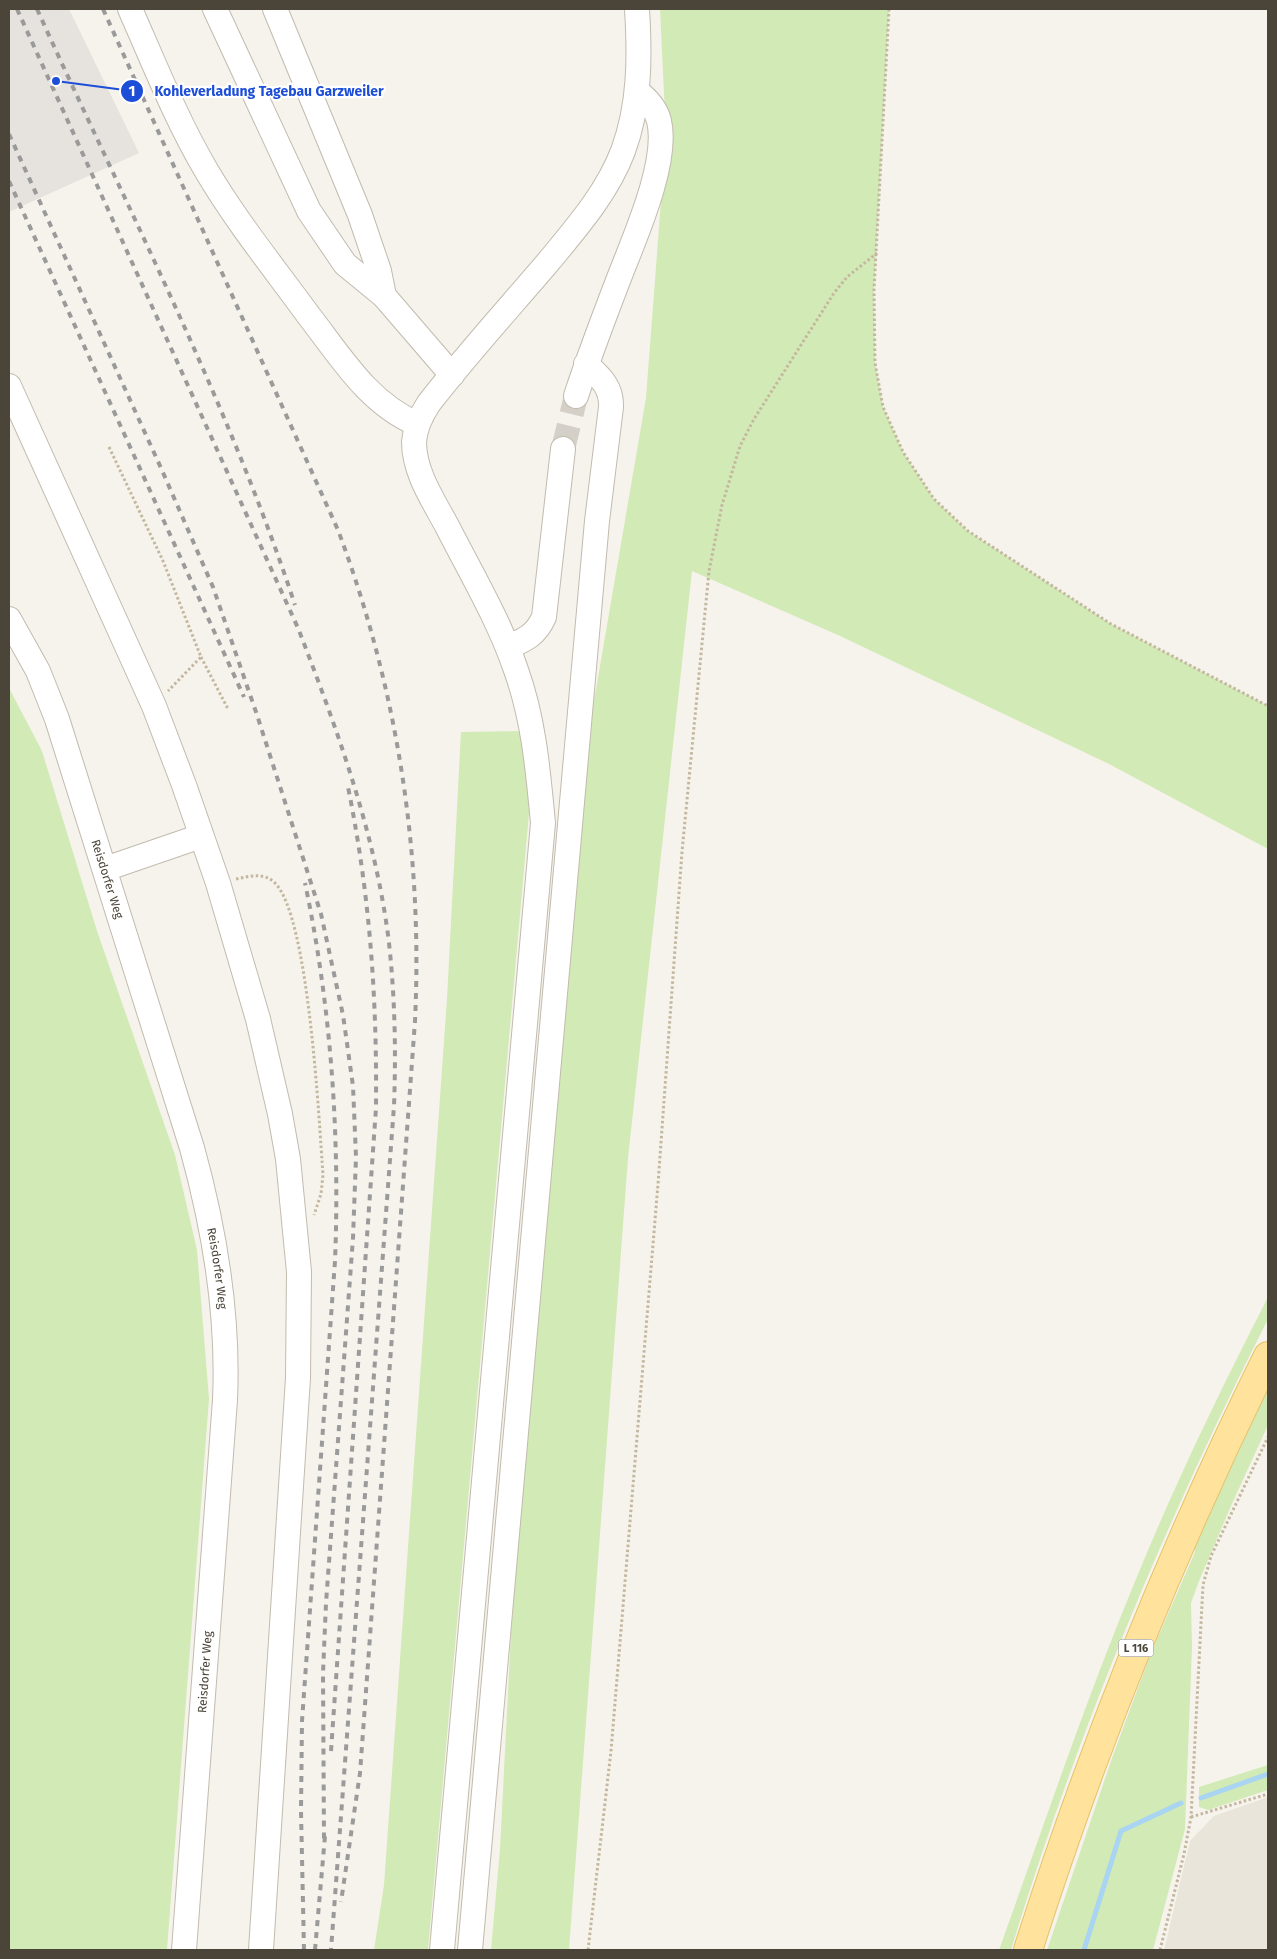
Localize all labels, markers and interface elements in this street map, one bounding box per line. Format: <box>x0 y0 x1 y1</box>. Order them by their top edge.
callout: Kohleverladung Tagebau Garzweiler <box>120 76 394 105</box>
text: 1 <box>129 82 135 100</box>
text: Kohleverladung Tagebau Garzweiler <box>154 83 384 100</box>
street label: Reisdorfer Weg <box>88 838 127 921</box>
street label: Reisdorfer Weg <box>204 1226 230 1311</box>
street label: Reisdorfer Weg <box>195 1630 215 1714</box>
road number: L 116 <box>1118 1640 1154 1656</box>

